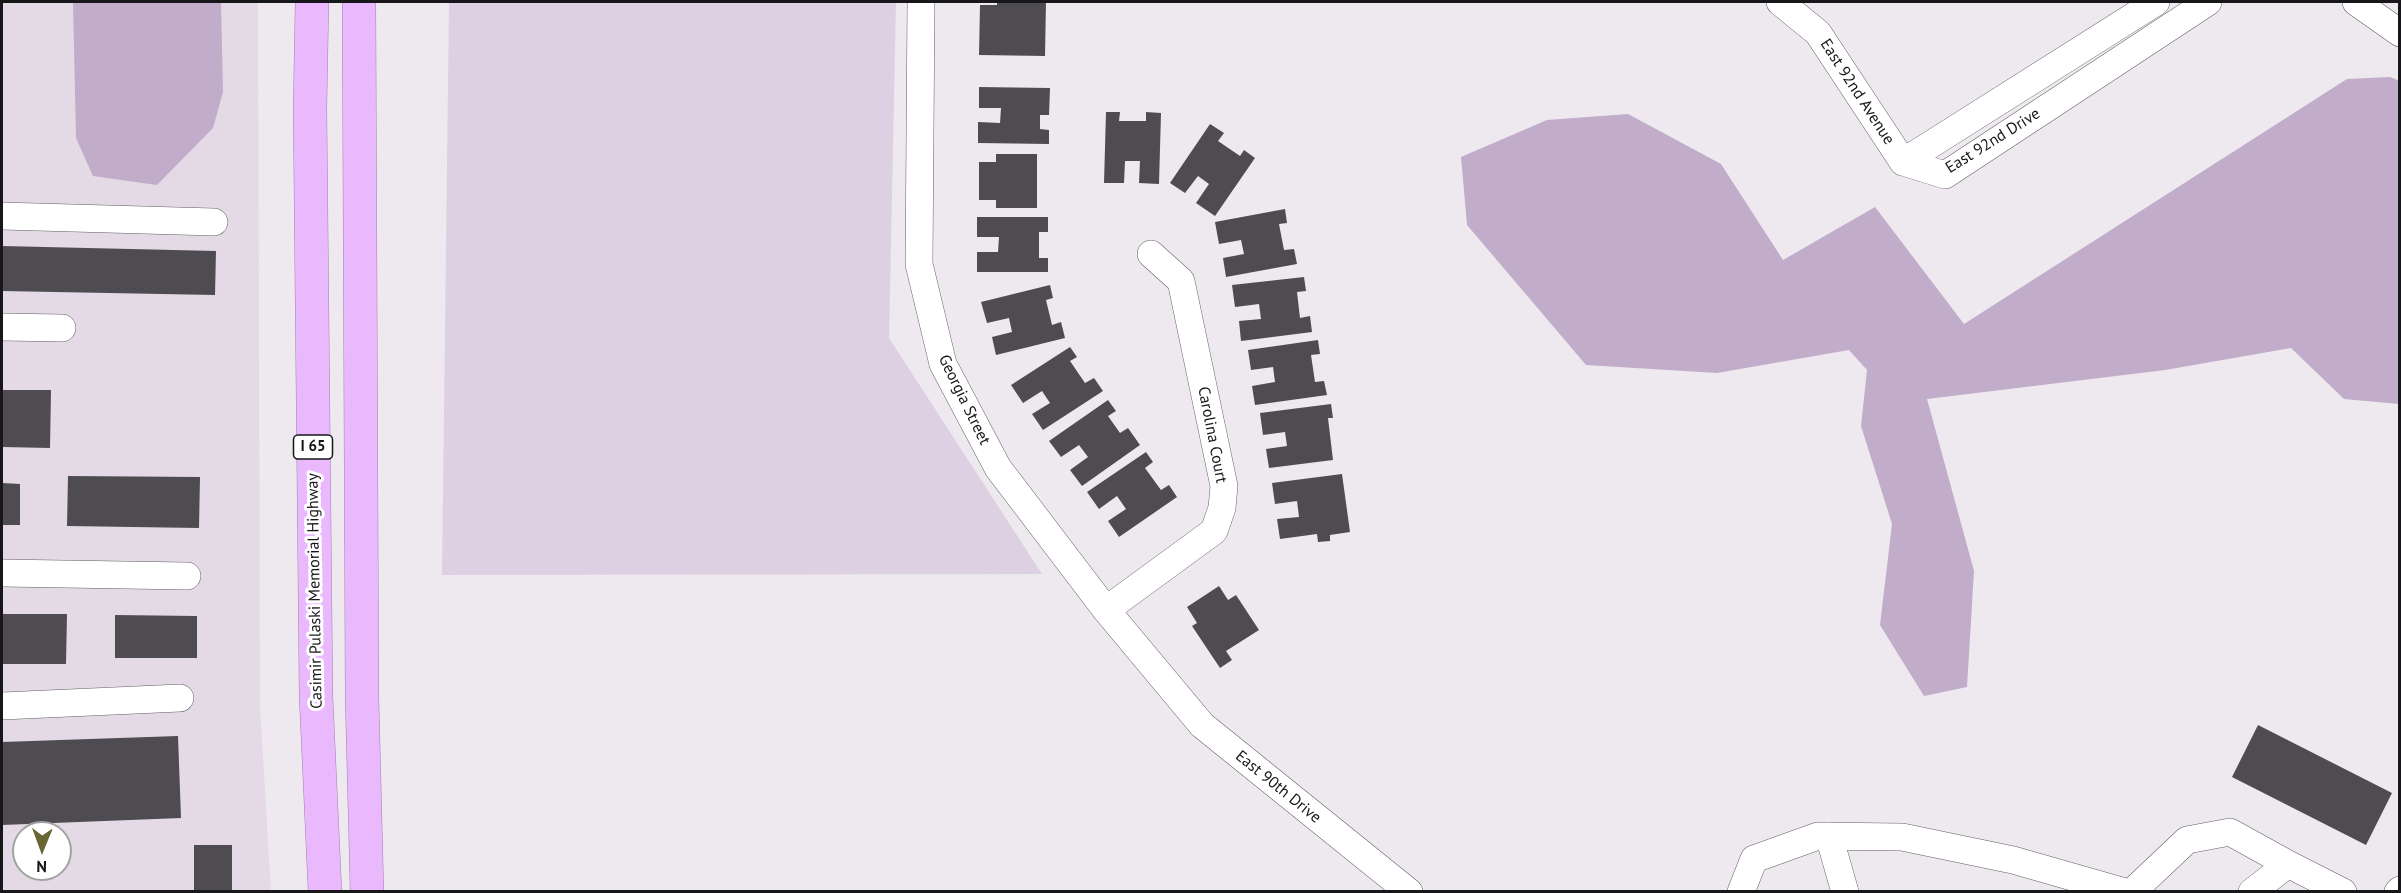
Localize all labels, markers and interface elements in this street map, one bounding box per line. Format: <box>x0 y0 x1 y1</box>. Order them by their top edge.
street label: East 92nd Avenue <box>1816 36 1898 148</box>
street label: East 92nd Drive <box>1942 104 2044 178</box>
street label: Georgia Street <box>934 352 994 448</box>
street label: Carolina Court <box>1193 385 1231 485</box>
road number: I 65 <box>294 435 332 459</box>
street label: Casimir Pulaski Memorial Highway <box>303 473 327 709</box>
street label: East 90th Drive <box>1231 747 1325 827</box>
north arrow <box>12 821 72 881</box>
text: N <box>36 857 47 877</box>

